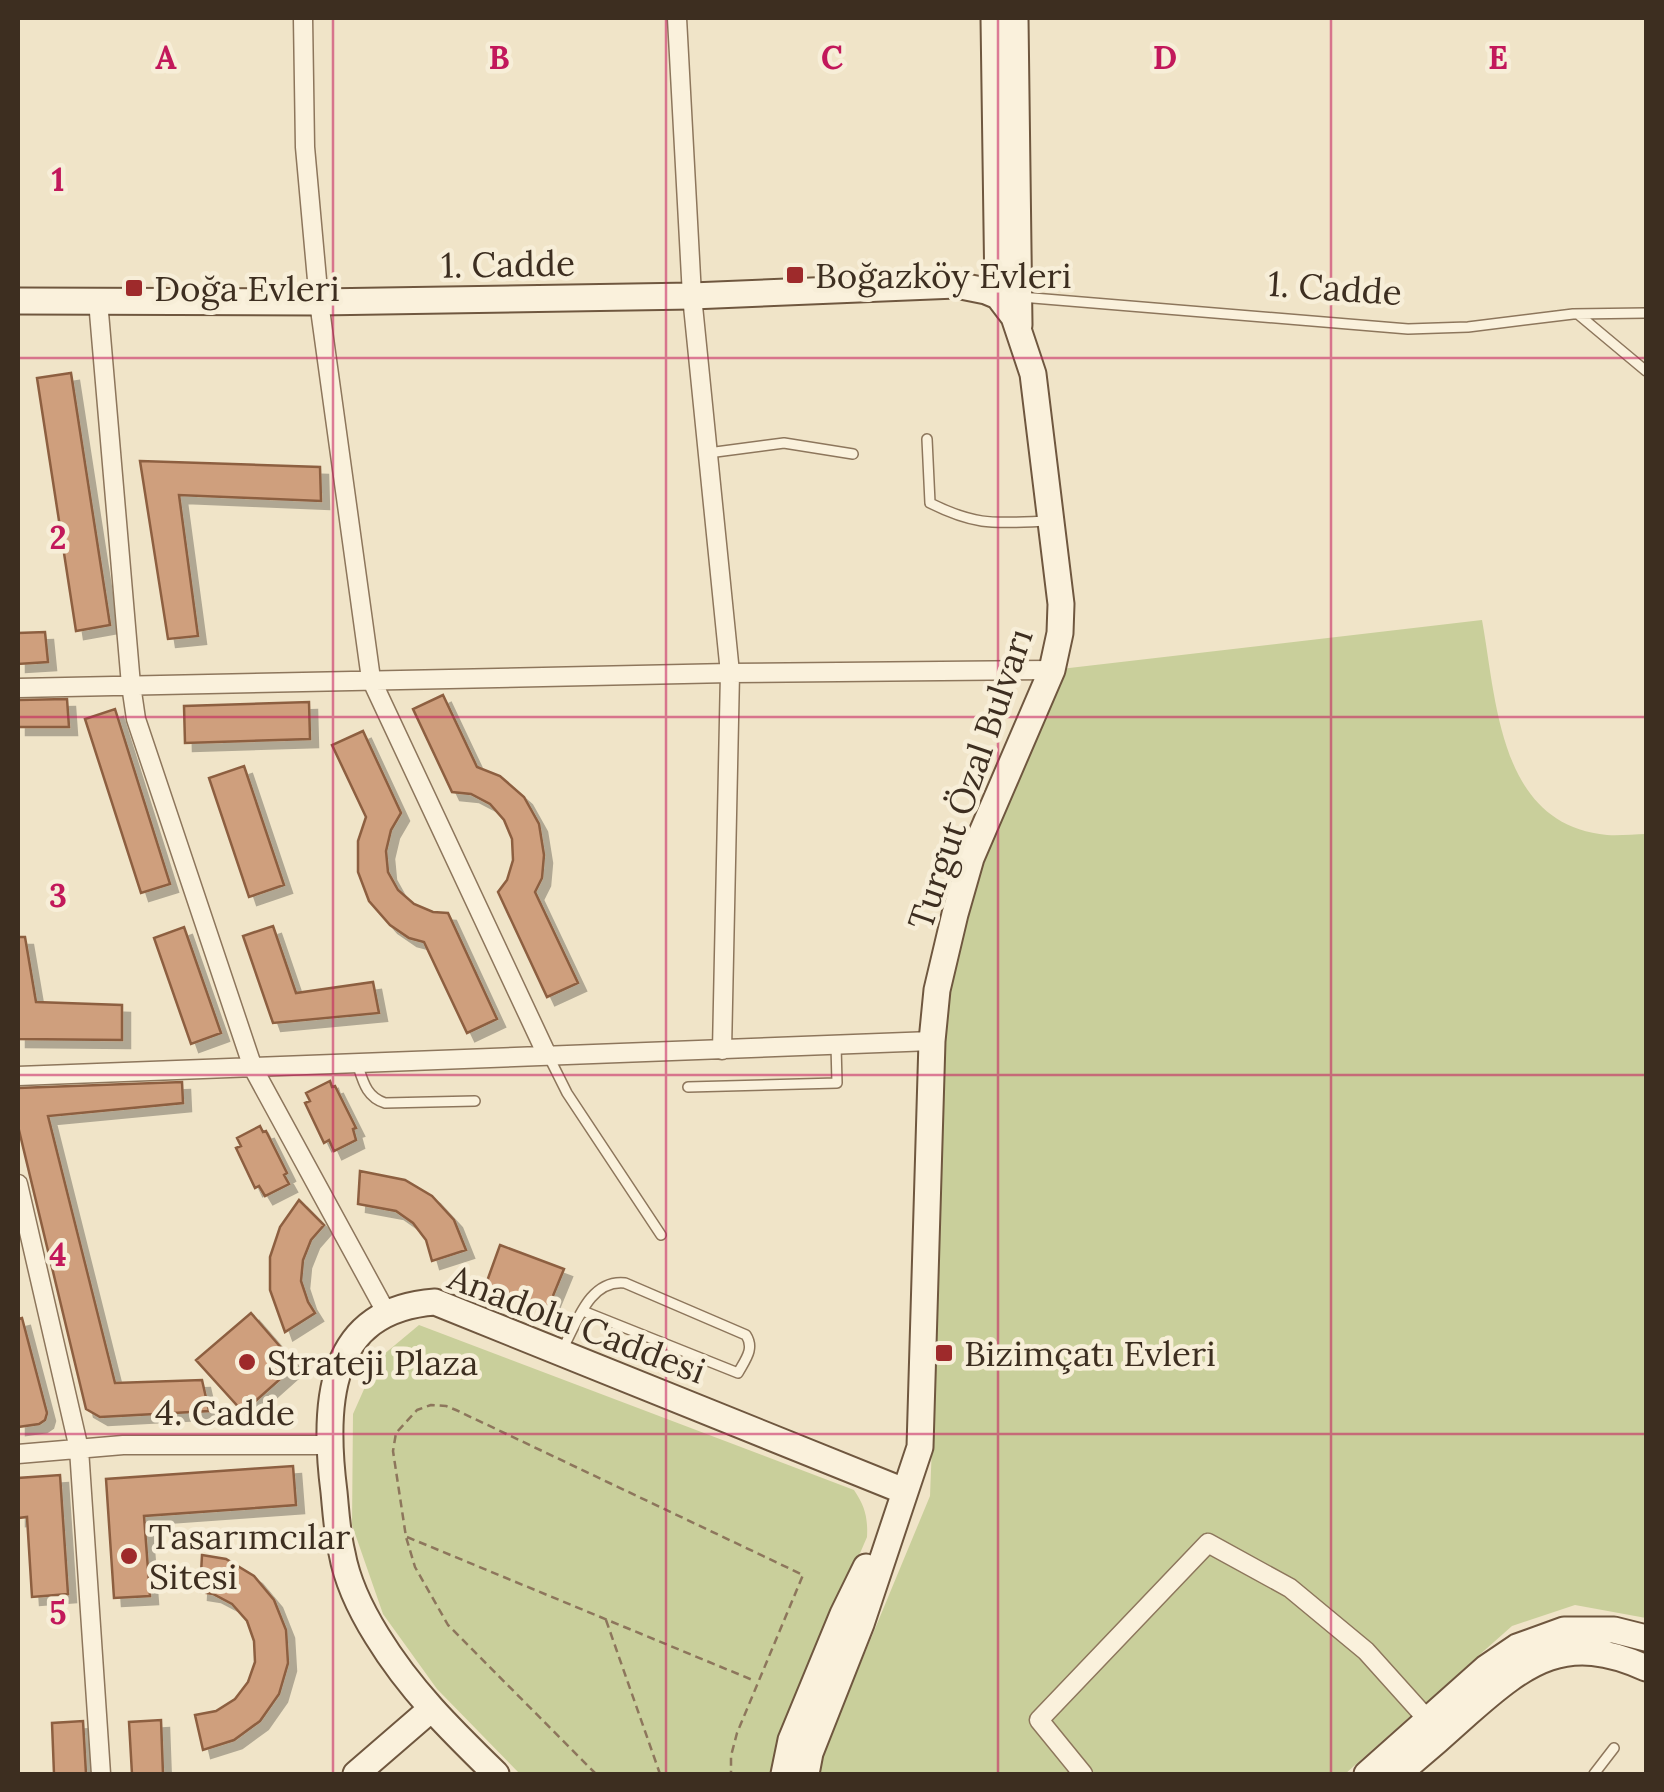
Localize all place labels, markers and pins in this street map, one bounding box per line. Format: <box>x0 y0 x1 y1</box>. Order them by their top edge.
place label: Boğazköy Evleri <box>815 253 1072 298</box>
marker: Boğazköy Evleri <box>784 264 806 286</box>
place label: Doğa Evleri <box>154 266 340 311</box>
marker: Doğa Evleri <box>123 277 145 299</box>
place label: Bizimçatı Evleri <box>964 1331 1216 1376</box>
place label: Strateji Plaza <box>267 1340 478 1385</box>
marker: Bizimçatı Evleri <box>933 1342 955 1364</box>
marker: Strateji Plaza <box>236 1351 258 1373</box>
place label: Tasarımcılar Sitesi <box>149 1514 350 1599</box>
marker: Tasarımcılar Sitesi <box>118 1545 140 1567</box>

